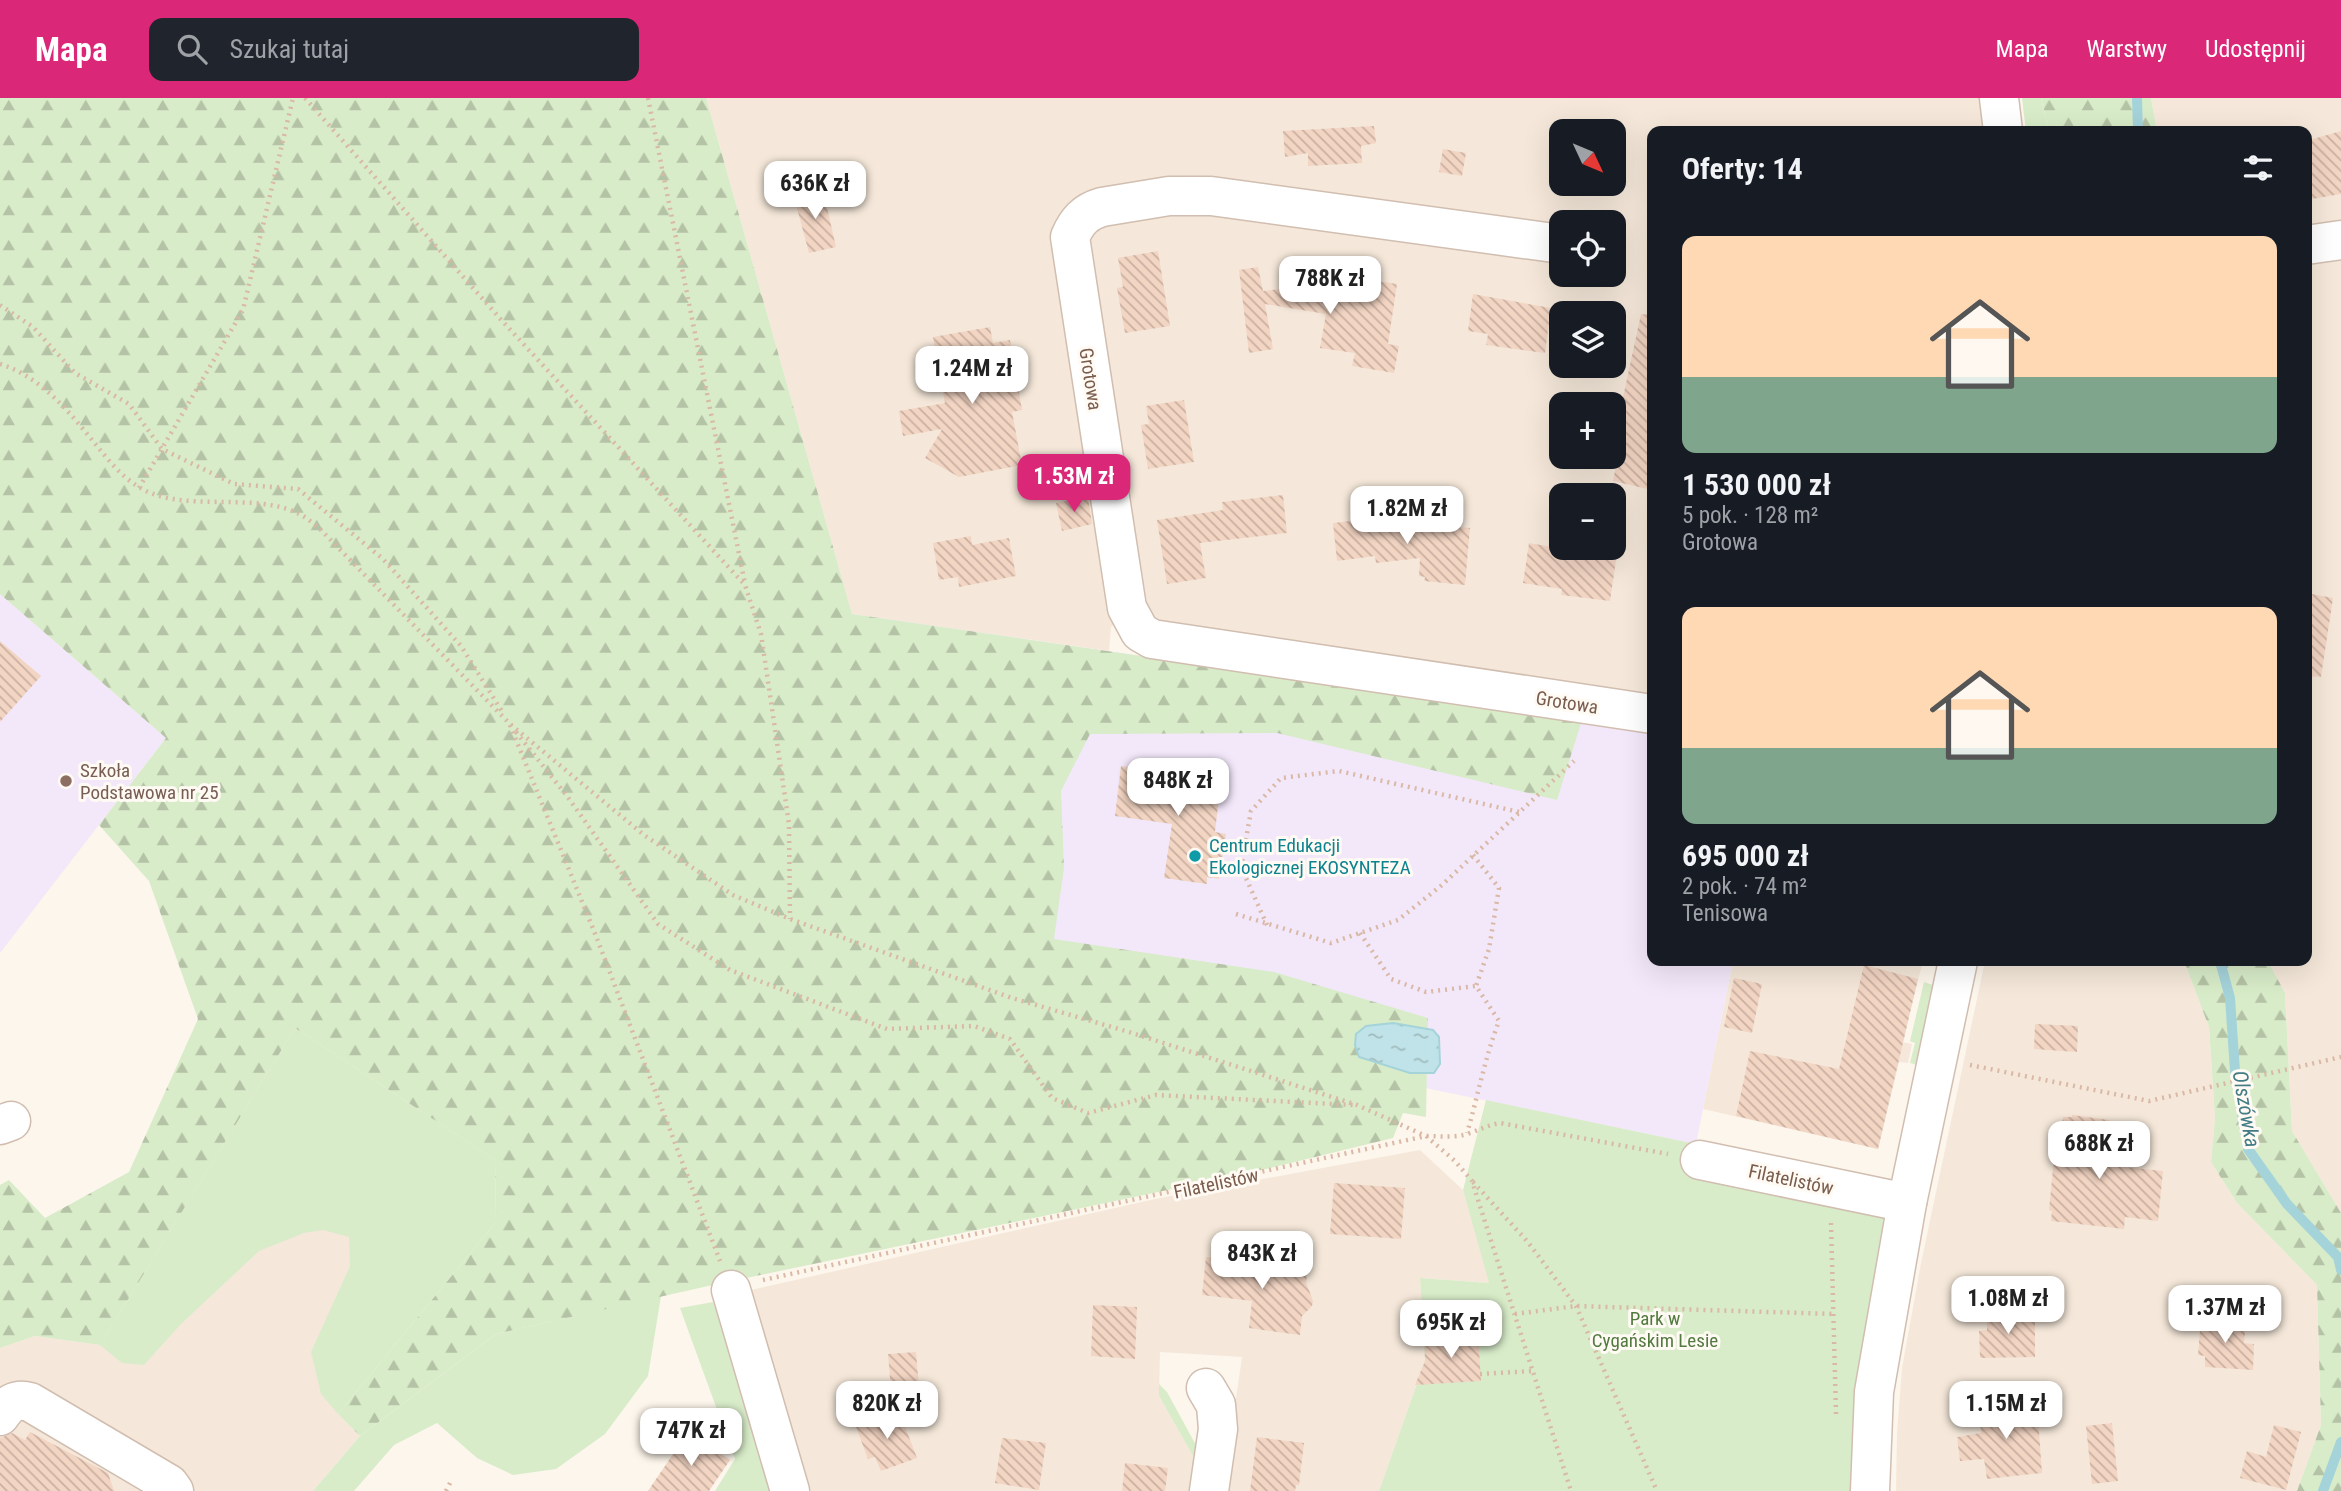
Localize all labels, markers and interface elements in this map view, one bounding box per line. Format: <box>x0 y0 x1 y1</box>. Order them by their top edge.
search box <box>149 18 639 81</box>
text: Mapa <box>35 30 107 69</box>
icon: search <box>173 30 211 68</box>
text: Szukaj tutaj <box>229 34 349 64</box>
text: Mapa <box>1996 35 2049 63</box>
text: Warstwy <box>2087 35 2167 63</box>
text: Udostępnij <box>2205 35 2306 63</box>
north arrow <box>1549 119 1626 196</box>
map controls <box>1549 119 1626 560</box>
icon: filters <box>2239 149 2277 187</box>
text: Oferty: 14 <box>1682 151 1803 186</box>
pin: 636K zł <box>750 162 880 221</box>
text: 636K zł <box>780 170 850 197</box>
button: locate <box>1549 210 1626 287</box>
pin: 788K zł <box>1265 256 1395 316</box>
text: 788K zł <box>1295 265 1365 292</box>
icon: home <box>1917 281 2043 407</box>
button: layers <box>1549 301 1626 378</box>
pin: 1.24M zł <box>900 346 1044 406</box>
street label: Grotowa <box>1074 346 1107 412</box>
text: 1.24M zł <box>931 355 1013 382</box>
button: + <box>1549 392 1626 469</box>
pin: 1.53M zł <box>1002 454 1146 514</box>
text: 1.53M zł <box>1033 463 1115 490</box>
text: 1 530 000 zł <box>1682 467 1831 502</box>
button: − <box>1549 483 1626 560</box>
pin: 1.82M zł <box>1335 486 1479 546</box>
text: 1.82M zł <box>1366 495 1448 522</box>
text: 5 pok. · 128 m² <box>1682 502 1818 529</box>
text: Grotowa <box>1682 529 1758 556</box>
icon: home <box>1917 652 2043 778</box>
street label: Grotowa <box>1534 686 1600 719</box>
pin: 848K zł <box>1113 758 1243 818</box>
place label: Szkoła Podstawowa nr 25 <box>80 759 219 804</box>
text: 848K zł <box>1143 767 1213 794</box>
marker: Szkoła Podstawowa nr 25 <box>58 773 74 789</box>
place label: Centrum Edukacji Ekologicznej EKOSYNTEZA <box>1209 834 1411 879</box>
text: 695 000 zł <box>1682 838 1809 873</box>
marker: Centrum Edukacji Ekologicznej EKOSYNTEZA <box>1187 848 1203 864</box>
text: 2 pok. · 74 m² <box>1682 873 1807 900</box>
text: Tenisowa <box>1682 900 1768 927</box>
water label: Olszówka <box>2227 1069 2265 1149</box>
pin: 688K zł <box>2034 1122 2164 1181</box>
text: 688K zł <box>2064 1130 2134 1157</box>
street label: Filatelistów <box>1746 1159 1835 1200</box>
street label: Filatelistów <box>1172 1163 1261 1204</box>
pin: 843K zł <box>1197 1232 1327 1291</box>
text: 843K zł <box>1227 1240 1297 1267</box>
pin: 1.08M zł <box>1936 1276 2080 1336</box>
text: 1.08M zł <box>1967 1285 2049 1312</box>
pin: 1.37M zł <box>2153 1286 2297 1345</box>
text: 1.37M zł <box>2184 1294 2266 1321</box>
pin: 695K zł <box>1386 1300 1516 1360</box>
park label: Park w Cygańskim Lesie <box>1592 1307 1718 1352</box>
text: 695K zł <box>1416 1309 1486 1336</box>
pin: 820K zł <box>822 1382 952 1441</box>
pin: 1.15M zł <box>1934 1382 2078 1441</box>
text: 820K zł <box>852 1390 922 1417</box>
text: 1.15M zł <box>1965 1390 2047 1417</box>
pin: 747K zł <box>626 1408 756 1468</box>
text: 747K zł <box>656 1417 726 1444</box>

